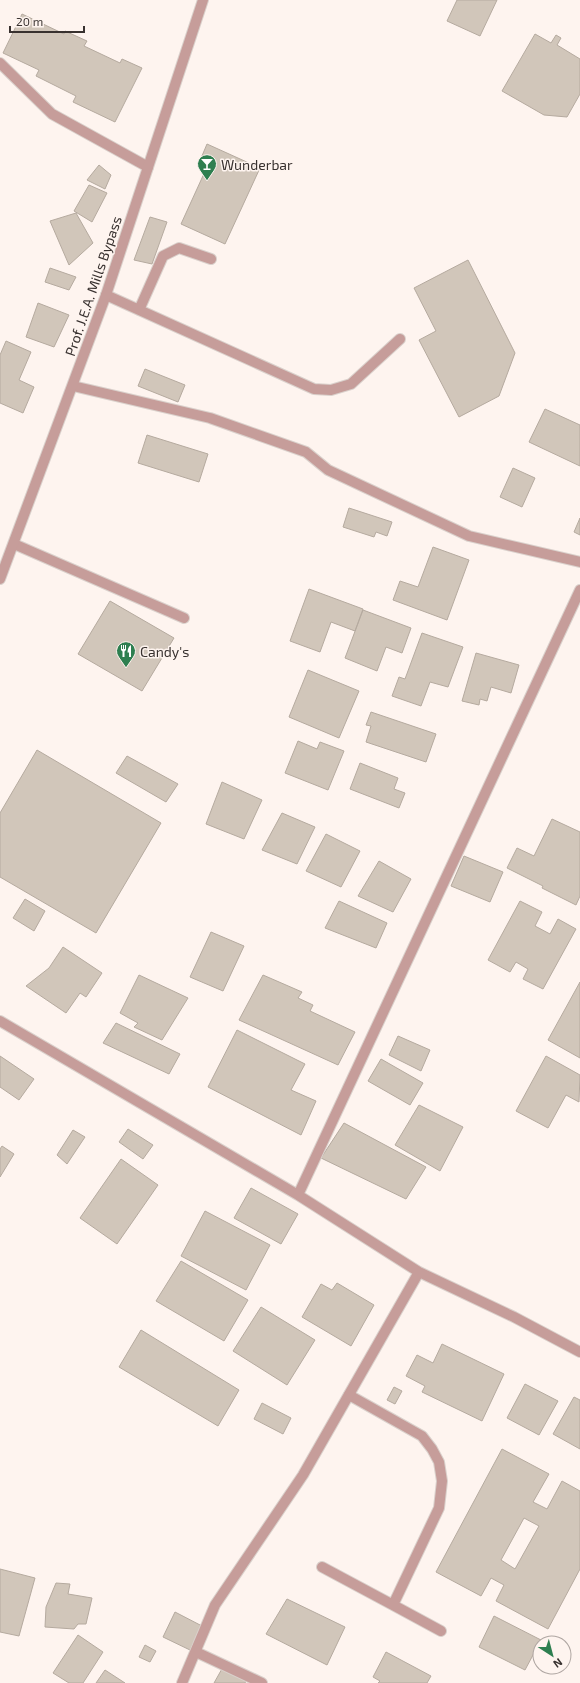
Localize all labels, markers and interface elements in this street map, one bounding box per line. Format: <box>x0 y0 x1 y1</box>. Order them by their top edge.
scale bar <box>10 8 84 34</box>
text: 20 m <box>16 14 43 28</box>
bar icon: Wunderbar <box>196 153 218 181</box>
place label: Wunderbar <box>221 156 293 173</box>
street label: Prof. J.E.A. Mills Bypass <box>61 214 125 358</box>
restaurant icon: Candy's <box>115 640 137 668</box>
place label: Candy's <box>140 643 189 660</box>
north arrow <box>532 1635 572 1675</box>
text: N <box>551 1656 565 1671</box>

